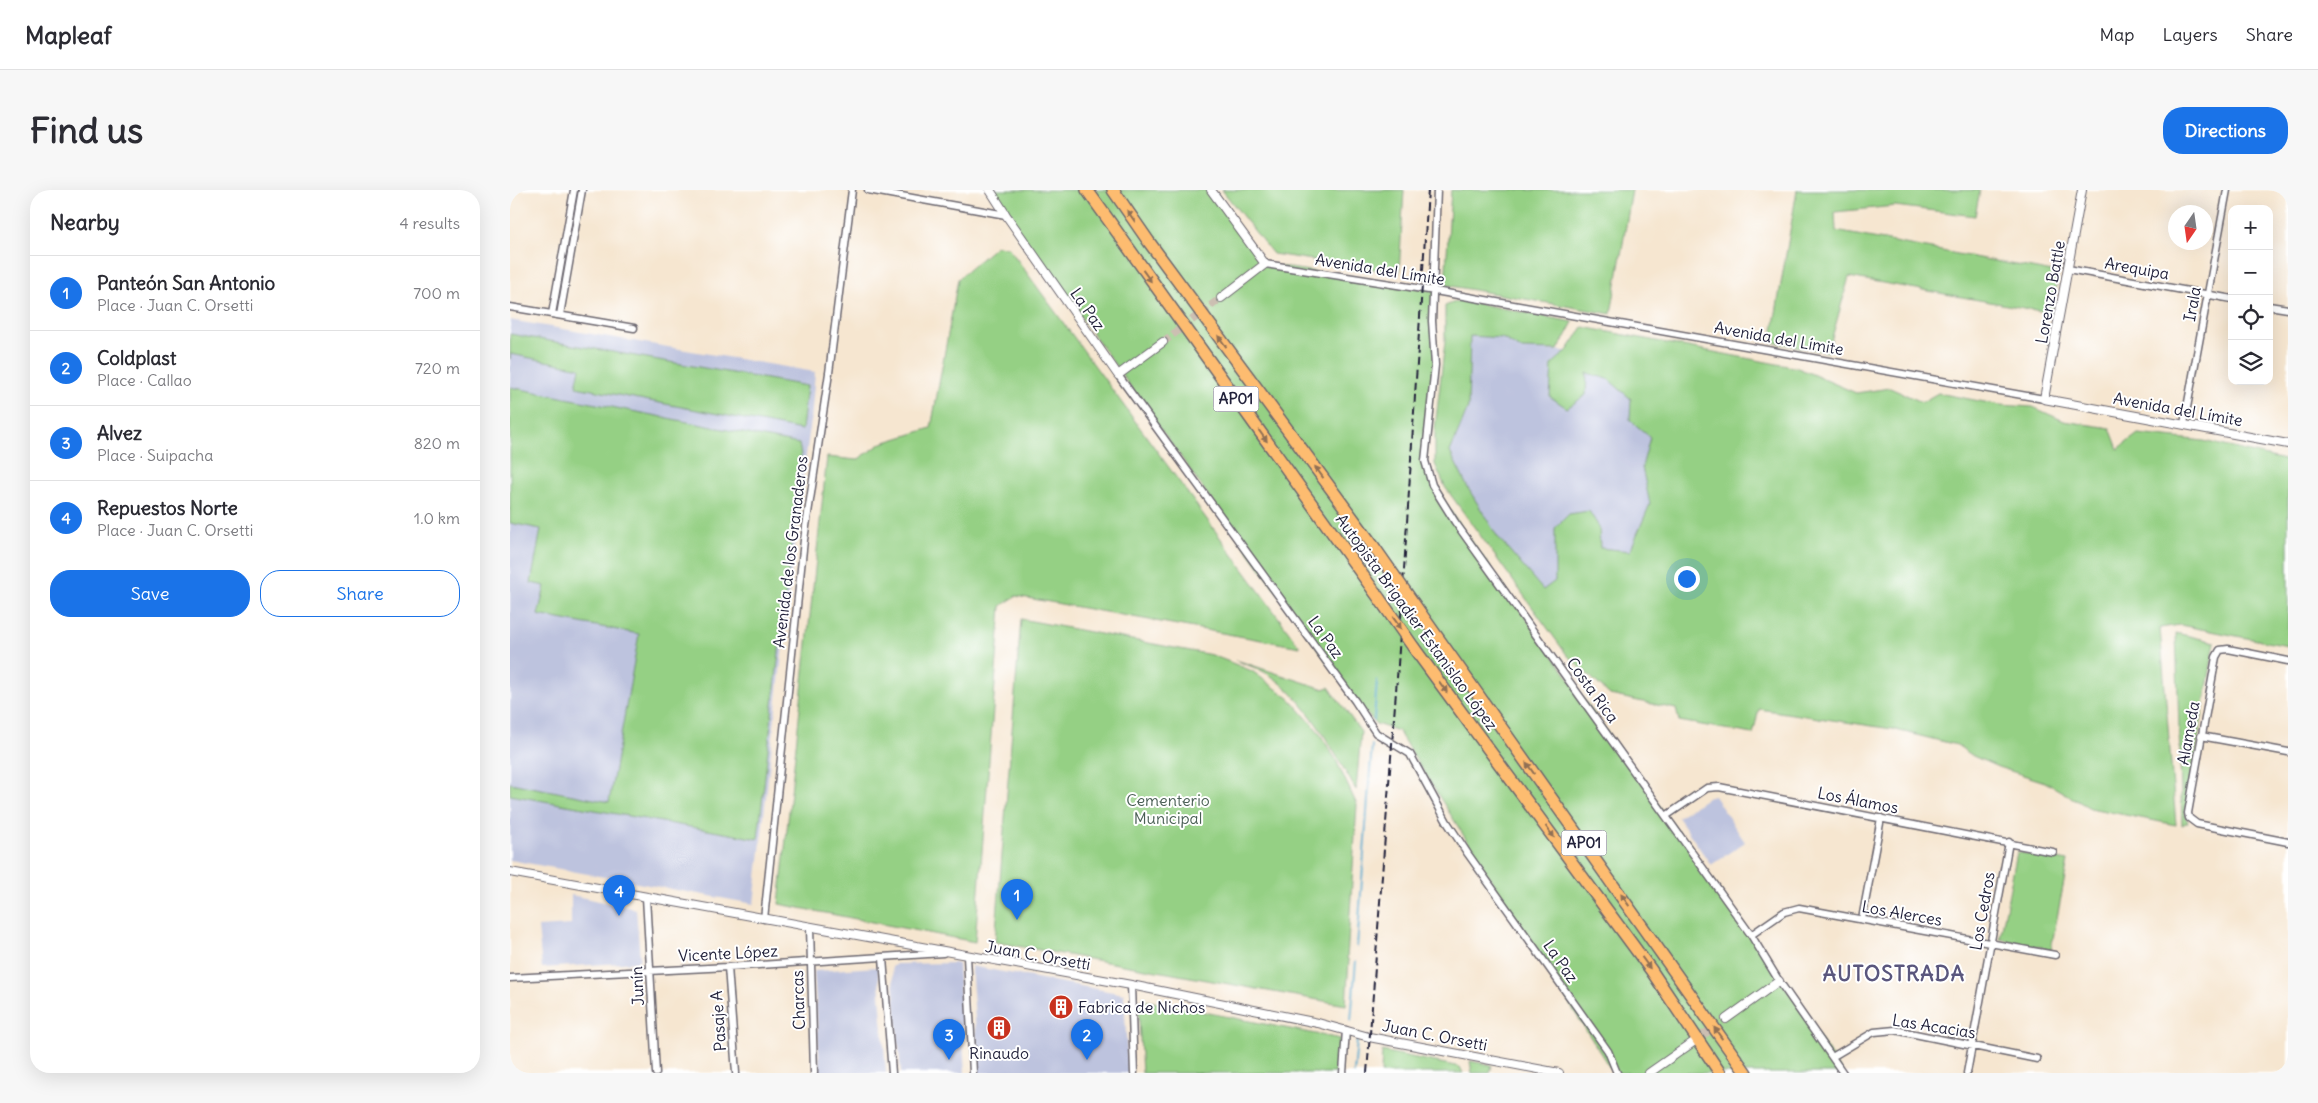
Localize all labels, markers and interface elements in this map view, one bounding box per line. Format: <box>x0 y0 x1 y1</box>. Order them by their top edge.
text: Mapleaf <box>25 20 112 50</box>
text: Map <box>2099 23 2134 46</box>
text: Layers <box>2162 23 2218 46</box>
text: Share <box>2246 23 2293 46</box>
button: Directions <box>2163 107 2288 154</box>
text: Find us <box>30 108 143 152</box>
north arrow <box>2168 205 2213 250</box>
map controls <box>2228 205 2273 385</box>
button: + <box>2228 205 2273 250</box>
text: Nearby <box>50 209 120 236</box>
one-way arrow <box>1126 209 1136 223</box>
text: 4 results <box>399 213 460 233</box>
street label: Lorenzo Battle <box>2031 239 2069 345</box>
street label: Avenida del Límite <box>1314 249 1446 289</box>
button: − <box>2228 250 2273 295</box>
street label: Arequipa <box>2103 253 2171 283</box>
one-way arrow <box>1142 269 1152 283</box>
text: Panteón San Antonio <box>97 271 275 295</box>
text: 1 <box>63 283 69 303</box>
text: 700 m <box>413 283 460 303</box>
street label: La Paz <box>1066 284 1110 334</box>
street label: Irala <box>2179 285 2205 323</box>
text: Place · Juan C. Orsetti <box>97 295 253 315</box>
button: locate <box>2228 295 2273 340</box>
street label: Avenida del Límite <box>1713 317 1845 359</box>
one-way arrow <box>1217 335 1227 348</box>
button: layers <box>2228 340 2273 385</box>
text: Coldplast <box>97 346 176 370</box>
text: 2 <box>62 358 70 378</box>
text: 720 m <box>415 358 460 378</box>
text: Place · Callao <box>97 370 192 390</box>
road number: AP01 <box>1214 386 1258 412</box>
street label: Avenida del Límite <box>2112 388 2244 430</box>
text: Alvez <box>97 421 142 445</box>
one-way arrow <box>1258 429 1268 443</box>
text: 3 <box>61 433 71 453</box>
text: 820 m <box>414 433 460 453</box>
text: Place · Suipacha <box>97 445 213 465</box>
street label: Avenida de los Granaderos <box>768 455 812 649</box>
one-way arrow <box>1314 465 1324 479</box>
text: Repuestos Norte <box>97 496 238 520</box>
text: 4 <box>61 508 71 528</box>
text: 1.0 km <box>414 508 460 528</box>
street label: Autopista Brigadier Estanislao López <box>1332 510 1502 734</box>
text: Place · Juan C. Orsetti <box>97 520 253 540</box>
your location <box>1674 566 1700 592</box>
button: Save <box>50 570 250 617</box>
button: Share <box>260 570 460 617</box>
street label: La Paz <box>1304 612 1348 662</box>
one-way arrow <box>1392 616 1402 630</box>
street label: Costa Rica <box>1563 653 1623 727</box>
one-way arrow <box>1438 680 1448 694</box>
street label: Alameda <box>2173 700 2203 766</box>
one-way arrow <box>1526 761 1536 774</box>
street label: Los Álamos <box>1816 782 1900 818</box>
park label: Cementerio Municipal <box>1126 790 1210 828</box>
one-way arrow <box>1544 825 1555 838</box>
road number: AP01 <box>1562 830 1606 856</box>
street label: Los Cedros <box>1965 870 1999 952</box>
pin: 4 <box>603 875 635 916</box>
pin: 1 <box>1001 879 1033 920</box>
one-way arrow <box>1620 893 1630 907</box>
street label: Los Alerces <box>1860 896 1944 930</box>
street label: Juan C. Orsetti <box>984 936 1092 974</box>
street label: La Paz <box>1539 936 1583 986</box>
street label: Vicente López <box>678 940 779 966</box>
one-way arrow <box>1641 956 1651 970</box>
district label: AUTOSTRADA <box>1823 960 1965 987</box>
street label: Junín <box>626 966 648 1006</box>
street label: Charcas <box>787 970 809 1030</box>
street label: Pasaje A <box>706 990 730 1052</box>
building icon: Fabrica de Nichos <box>1048 994 1074 1020</box>
place label: Fabrica de Nichos <box>1078 997 1205 1017</box>
street label: Las Acacias <box>1891 1010 1977 1042</box>
building icon: Rinaudo <box>986 1015 1012 1041</box>
street label: Juan C. Orsetti <box>1381 1015 1489 1055</box>
pin: 3 <box>933 1019 965 1060</box>
pin: 2 <box>1071 1019 1103 1060</box>
one-way arrow <box>1713 1026 1723 1040</box>
place label: Rinaudo <box>969 1043 1029 1063</box>

